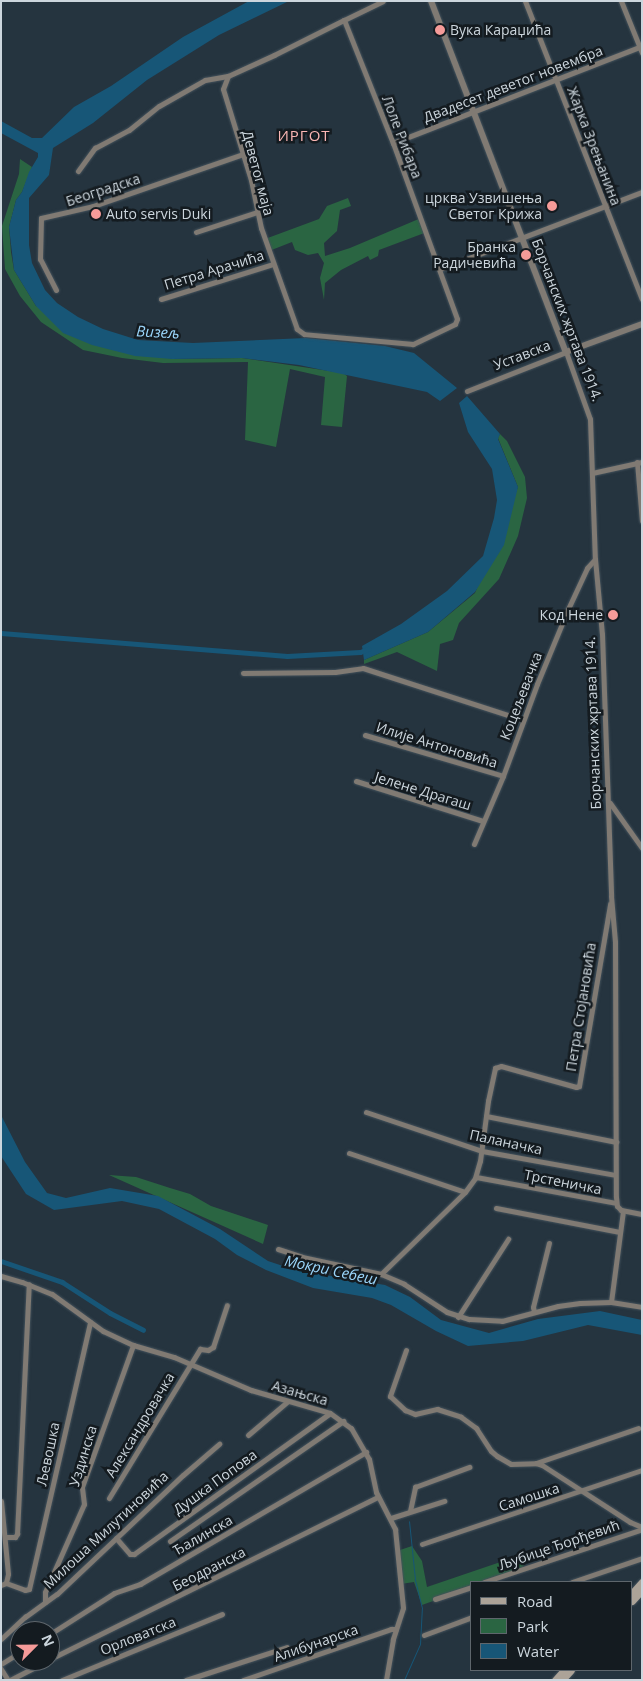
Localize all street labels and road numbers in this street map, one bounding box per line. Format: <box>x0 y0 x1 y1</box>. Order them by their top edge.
street label: Двадесет деветог новембра <box>421 42 605 126</box>
street label: Жарка Зрењанина <box>564 84 624 208</box>
street label: Лоле Рибара <box>378 93 426 181</box>
street label: Деветог маја <box>239 129 277 217</box>
street label: Београдска <box>64 170 142 210</box>
street label: Борчанских жртава 1914. <box>528 236 606 404</box>
street label: Петра Арачића <box>162 247 266 293</box>
street label: Уставска <box>491 337 553 373</box>
street label: Борчанских жртава 1914. <box>582 636 604 810</box>
street label: Коцељевачка <box>497 650 545 742</box>
street label: Илије Антоновића <box>374 719 500 771</box>
street label: Јелене Драгаш <box>373 768 473 814</box>
street label: Петра Стојановића <box>563 941 599 1073</box>
street label: Паланачка <box>468 1126 544 1158</box>
street label: Трстеничка <box>523 1166 603 1198</box>
street label: Александровачка <box>102 1369 178 1481</box>
street label: Азањска <box>270 1377 330 1409</box>
street label: Љевошка <box>33 1421 63 1487</box>
street label: Уздинска <box>66 1423 100 1489</box>
street label: Душка Попова <box>170 1446 260 1518</box>
street label: Милоша Милутиновића <box>40 1468 172 1592</box>
street label: Самошка <box>497 1479 561 1515</box>
street label: Ђалинска <box>170 1511 236 1559</box>
street label: Љубице Ђорђевић <box>496 1516 622 1574</box>
street label: Беодранска <box>170 1543 248 1595</box>
street label: Орловатска <box>98 1613 178 1659</box>
street label: Алибунарска <box>272 1621 360 1665</box>

